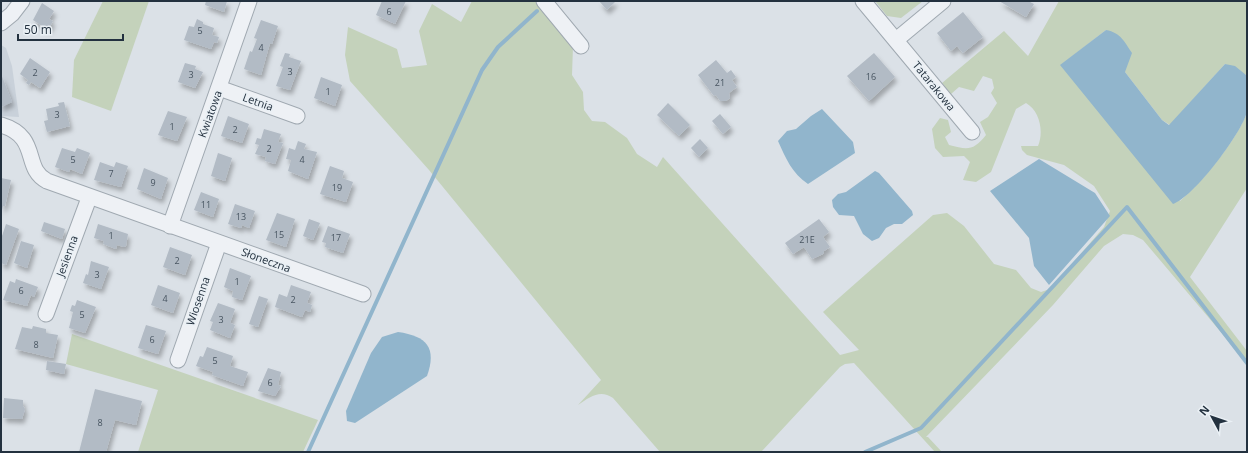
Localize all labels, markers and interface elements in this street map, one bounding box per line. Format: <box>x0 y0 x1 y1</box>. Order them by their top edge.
house number: 6 <box>386 5 392 18</box>
scale bar <box>18 16 123 42</box>
text: 50 m <box>24 21 52 38</box>
house number: 5 <box>197 24 203 37</box>
house number: 4 <box>258 41 264 54</box>
street label: Tatarakowa <box>910 58 959 114</box>
house number: 3 <box>287 65 293 78</box>
house number: 2 <box>32 66 38 79</box>
house number: 3 <box>188 68 194 81</box>
house number: 16 <box>866 70 876 83</box>
house number: 21 <box>715 76 725 89</box>
house number: 1 <box>325 85 331 98</box>
street label: Kwiatowa <box>194 88 225 140</box>
street label: Letnia <box>241 89 276 114</box>
house number: 3 <box>54 108 60 121</box>
house number: 1 <box>169 120 175 133</box>
house number: 2 <box>232 123 238 136</box>
house number: 2 <box>266 142 272 155</box>
house number: 5 <box>70 153 76 166</box>
house number: 4 <box>299 153 305 166</box>
house number: 7 <box>108 167 114 180</box>
house number: 9 <box>150 176 156 189</box>
house number: 19 <box>332 181 342 194</box>
house number: 11 <box>201 198 211 211</box>
house number: 13 <box>236 210 246 223</box>
house number: 15 <box>274 228 284 241</box>
house number: 1 <box>108 229 114 242</box>
house number: 17 <box>331 231 341 244</box>
street label: Jesienna <box>52 233 81 280</box>
house number: 21E <box>799 233 815 246</box>
street label: Słoneczna <box>239 244 293 275</box>
house number: 2 <box>174 254 180 267</box>
house number: 3 <box>94 268 100 281</box>
street label: Wiosenna <box>182 274 213 327</box>
house number: 1 <box>234 275 240 288</box>
house number: 6 <box>18 284 24 297</box>
house number: 4 <box>162 292 168 305</box>
house number: 2 <box>290 293 296 306</box>
house number: 5 <box>79 308 85 321</box>
house number: 3 <box>218 313 224 326</box>
house number: 6 <box>149 333 155 346</box>
house number: 8 <box>33 338 39 351</box>
house number: 5 <box>212 354 218 367</box>
house number: 6 <box>267 376 273 389</box>
north arrow <box>1192 397 1232 437</box>
text: N <box>1195 402 1213 419</box>
house number: 8 <box>97 416 103 429</box>

